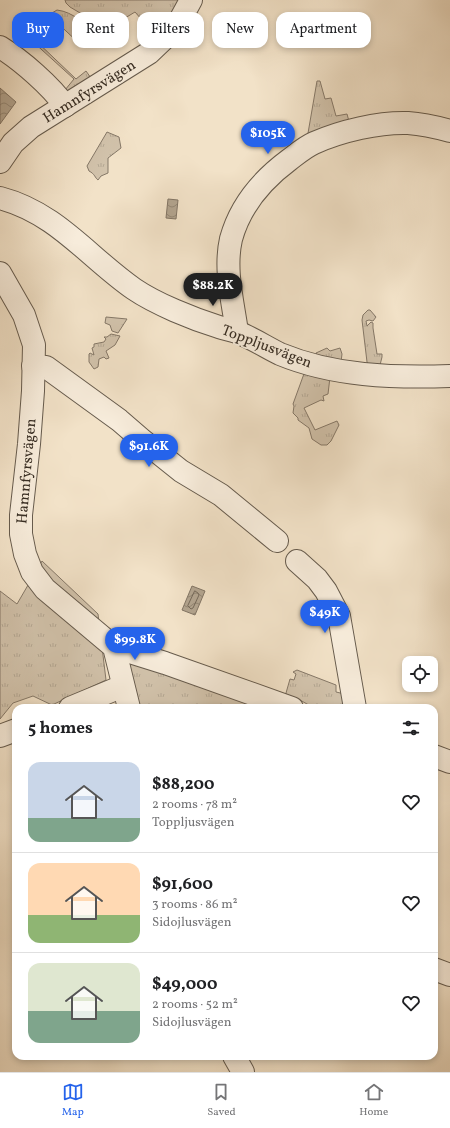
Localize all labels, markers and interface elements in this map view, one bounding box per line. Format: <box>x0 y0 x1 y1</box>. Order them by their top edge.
chip: Buy <box>12 12 64 48</box>
chip: Rent <box>72 12 129 48</box>
chip: Filters <box>137 12 204 48</box>
chip: New <box>212 12 268 48</box>
chip: Apartment <box>276 12 371 48</box>
street label: Hamnfyrsvägen <box>39 55 140 129</box>
pin: $105K <box>240 121 296 155</box>
text: $105K <box>250 125 286 143</box>
pin: $88.2K <box>180 273 246 307</box>
text: $88.2K <box>192 277 234 295</box>
street label: Toppljusvägen <box>218 321 315 374</box>
street label: Hamnfyrsvägen <box>12 417 43 525</box>
pin: $91.6K <box>116 434 182 468</box>
text: $91.6K <box>129 438 169 456</box>
pin: $49K <box>301 600 349 634</box>
text: $49K <box>309 604 341 622</box>
pin: $99.8K <box>102 627 168 661</box>
text: $99.8K <box>114 631 156 649</box>
map controls <box>402 656 438 692</box>
button: locate <box>402 656 438 692</box>
text: 5 homes <box>28 717 93 740</box>
icon: filters <box>400 717 422 739</box>
text: $88,200 <box>152 773 215 796</box>
icon: home <box>60 778 108 826</box>
icon: heart <box>400 791 422 813</box>
text: 2 rooms · 78 m² <box>152 796 237 814</box>
text: Toppljusvägen <box>152 814 235 832</box>
text: $91,600 <box>152 873 213 896</box>
icon: home <box>60 879 108 927</box>
icon: heart <box>400 892 422 914</box>
text: 3 rooms · 86 m² <box>152 896 237 914</box>
text: Sidojlusvägen <box>152 914 231 932</box>
text: $49,000 <box>152 973 217 996</box>
icon: home <box>60 979 108 1027</box>
icon: heart <box>400 992 422 1014</box>
text: 2 rooms · 52 m² <box>152 996 238 1014</box>
text: Sidojlusvägen <box>152 1014 231 1032</box>
tab: Map <box>62 1081 84 1120</box>
tab: Saved <box>207 1081 236 1120</box>
tab: Home <box>359 1081 388 1120</box>

